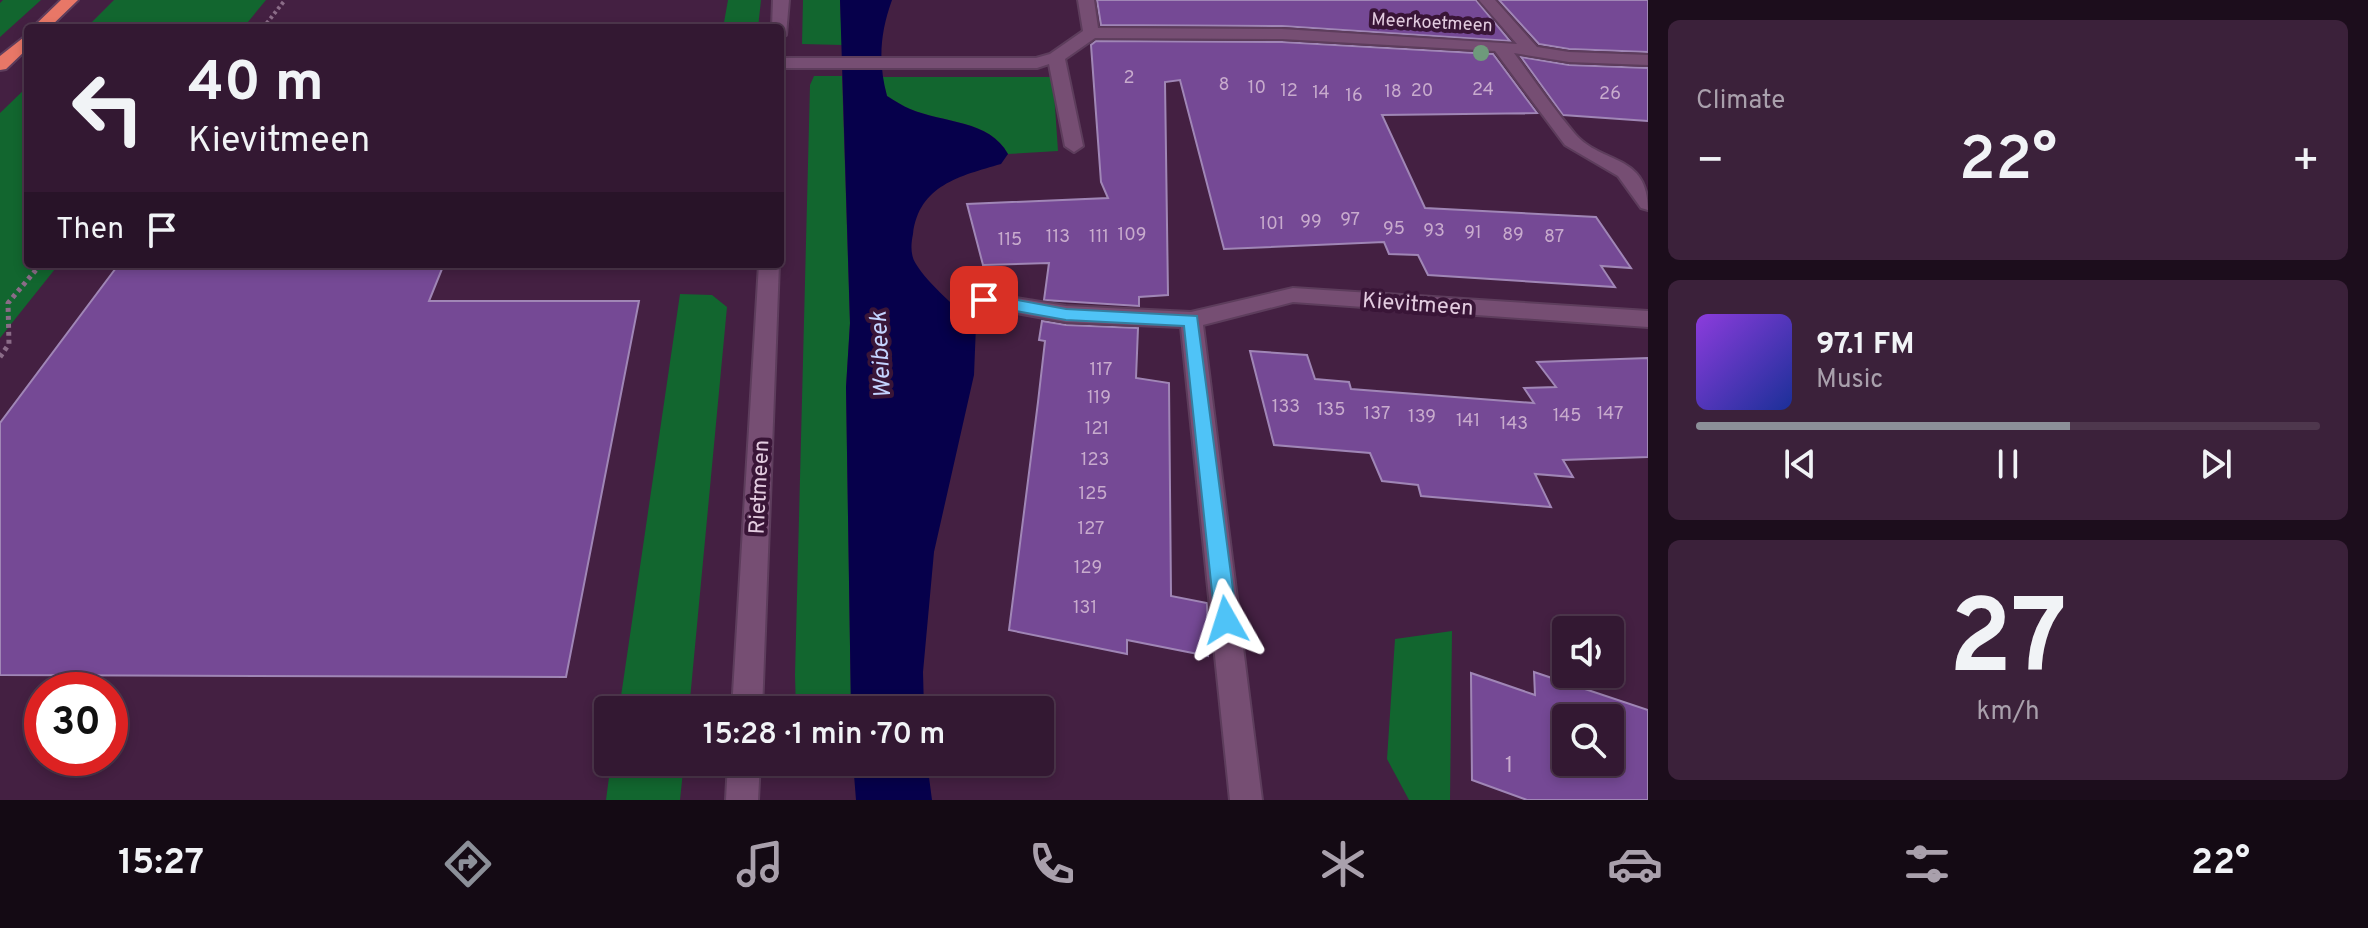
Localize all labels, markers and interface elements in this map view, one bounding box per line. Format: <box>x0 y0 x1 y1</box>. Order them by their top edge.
street label: Meerkoetmeen <box>1371 9 1493 38</box>
text: 40 m <box>188 50 324 120</box>
icon: left <box>56 56 160 160</box>
house number: 2 <box>1123 67 1135 90</box>
house number: 8 <box>1219 74 1230 97</box>
house number: 10 <box>1248 77 1266 100</box>
house number: 24 <box>1472 79 1494 102</box>
house number: 12 <box>1280 80 1298 103</box>
house number: 20 <box>1411 80 1433 103</box>
house number: 18 <box>1384 81 1402 104</box>
house number: 14 <box>1312 82 1330 105</box>
house number: 26 <box>1599 83 1621 106</box>
house number: 16 <box>1345 85 1363 108</box>
text: Climate <box>1696 85 1785 118</box>
text: Kievitmeen <box>188 119 370 165</box>
text: 22° <box>1959 125 2057 201</box>
text: − <box>1696 135 1724 191</box>
text: + <box>2292 135 2320 191</box>
icon: arrive <box>140 208 184 252</box>
house number: 97 <box>1340 209 1360 232</box>
house number: 99 <box>1300 211 1322 234</box>
text: Then <box>56 212 124 249</box>
house number: 101 <box>1260 213 1284 236</box>
house number: 95 <box>1383 218 1405 241</box>
house number: 93 <box>1423 220 1445 243</box>
house number: 91 <box>1464 222 1482 245</box>
house number: 109 <box>1117 224 1147 247</box>
house number: 89 <box>1502 224 1524 247</box>
house number: 113 <box>1046 226 1070 249</box>
house number: 111 <box>1089 226 1109 249</box>
house number: 87 <box>1544 226 1564 249</box>
house number: 115 <box>998 229 1022 252</box>
pin <box>950 266 1018 334</box>
icon: arrive <box>962 278 1006 322</box>
street label: Kievitmeen <box>1361 288 1474 323</box>
water label: Weibeek <box>865 310 899 399</box>
text: 97.1 FM <box>1816 327 1915 364</box>
house number: 117 <box>1090 359 1112 382</box>
text: Music <box>1816 364 1883 397</box>
house number: 119 <box>1087 387 1111 410</box>
house number: 133 <box>1272 396 1300 419</box>
house number: 135 <box>1317 399 1345 422</box>
house number: 137 <box>1364 403 1390 426</box>
house number: 147 <box>1597 403 1623 426</box>
house number: 145 <box>1553 405 1581 428</box>
house number: 139 <box>1408 406 1436 429</box>
house number: 141 <box>1456 410 1480 433</box>
house number: 143 <box>1500 413 1528 436</box>
house number: 121 <box>1085 418 1109 441</box>
street label: Rietmeen <box>745 439 776 535</box>
icon: previous <box>1778 442 1822 486</box>
icon: pause <box>1986 442 2030 486</box>
icon: next <box>2194 442 2238 486</box>
house number: 123 <box>1081 449 1109 472</box>
house number: 125 <box>1079 483 1107 506</box>
house number: 127 <box>1078 518 1104 541</box>
house number: 129 <box>1074 557 1102 580</box>
position arrow <box>1184 578 1268 662</box>
text: 27 <box>1949 578 2067 710</box>
house number: 131 <box>1073 597 1097 620</box>
map controls <box>1552 616 1624 776</box>
button: sound <box>1552 616 1624 688</box>
speed limit sign: 30 <box>24 672 128 776</box>
text: km/h <box>1976 696 2040 729</box>
button: search <box>1552 704 1624 776</box>
text: 15:28 · 1 min · 70 m <box>703 717 945 754</box>
house number: 1 <box>1505 753 1513 780</box>
icon: directions <box>440 836 496 892</box>
icon: music <box>732 836 788 892</box>
icon: phone <box>1024 836 1080 892</box>
icon: climate <box>1315 836 1371 892</box>
icon: car <box>1607 836 1663 892</box>
icon: filters <box>1899 836 1955 892</box>
text: 15:27 <box>118 841 204 887</box>
text: 22° <box>2191 841 2250 887</box>

